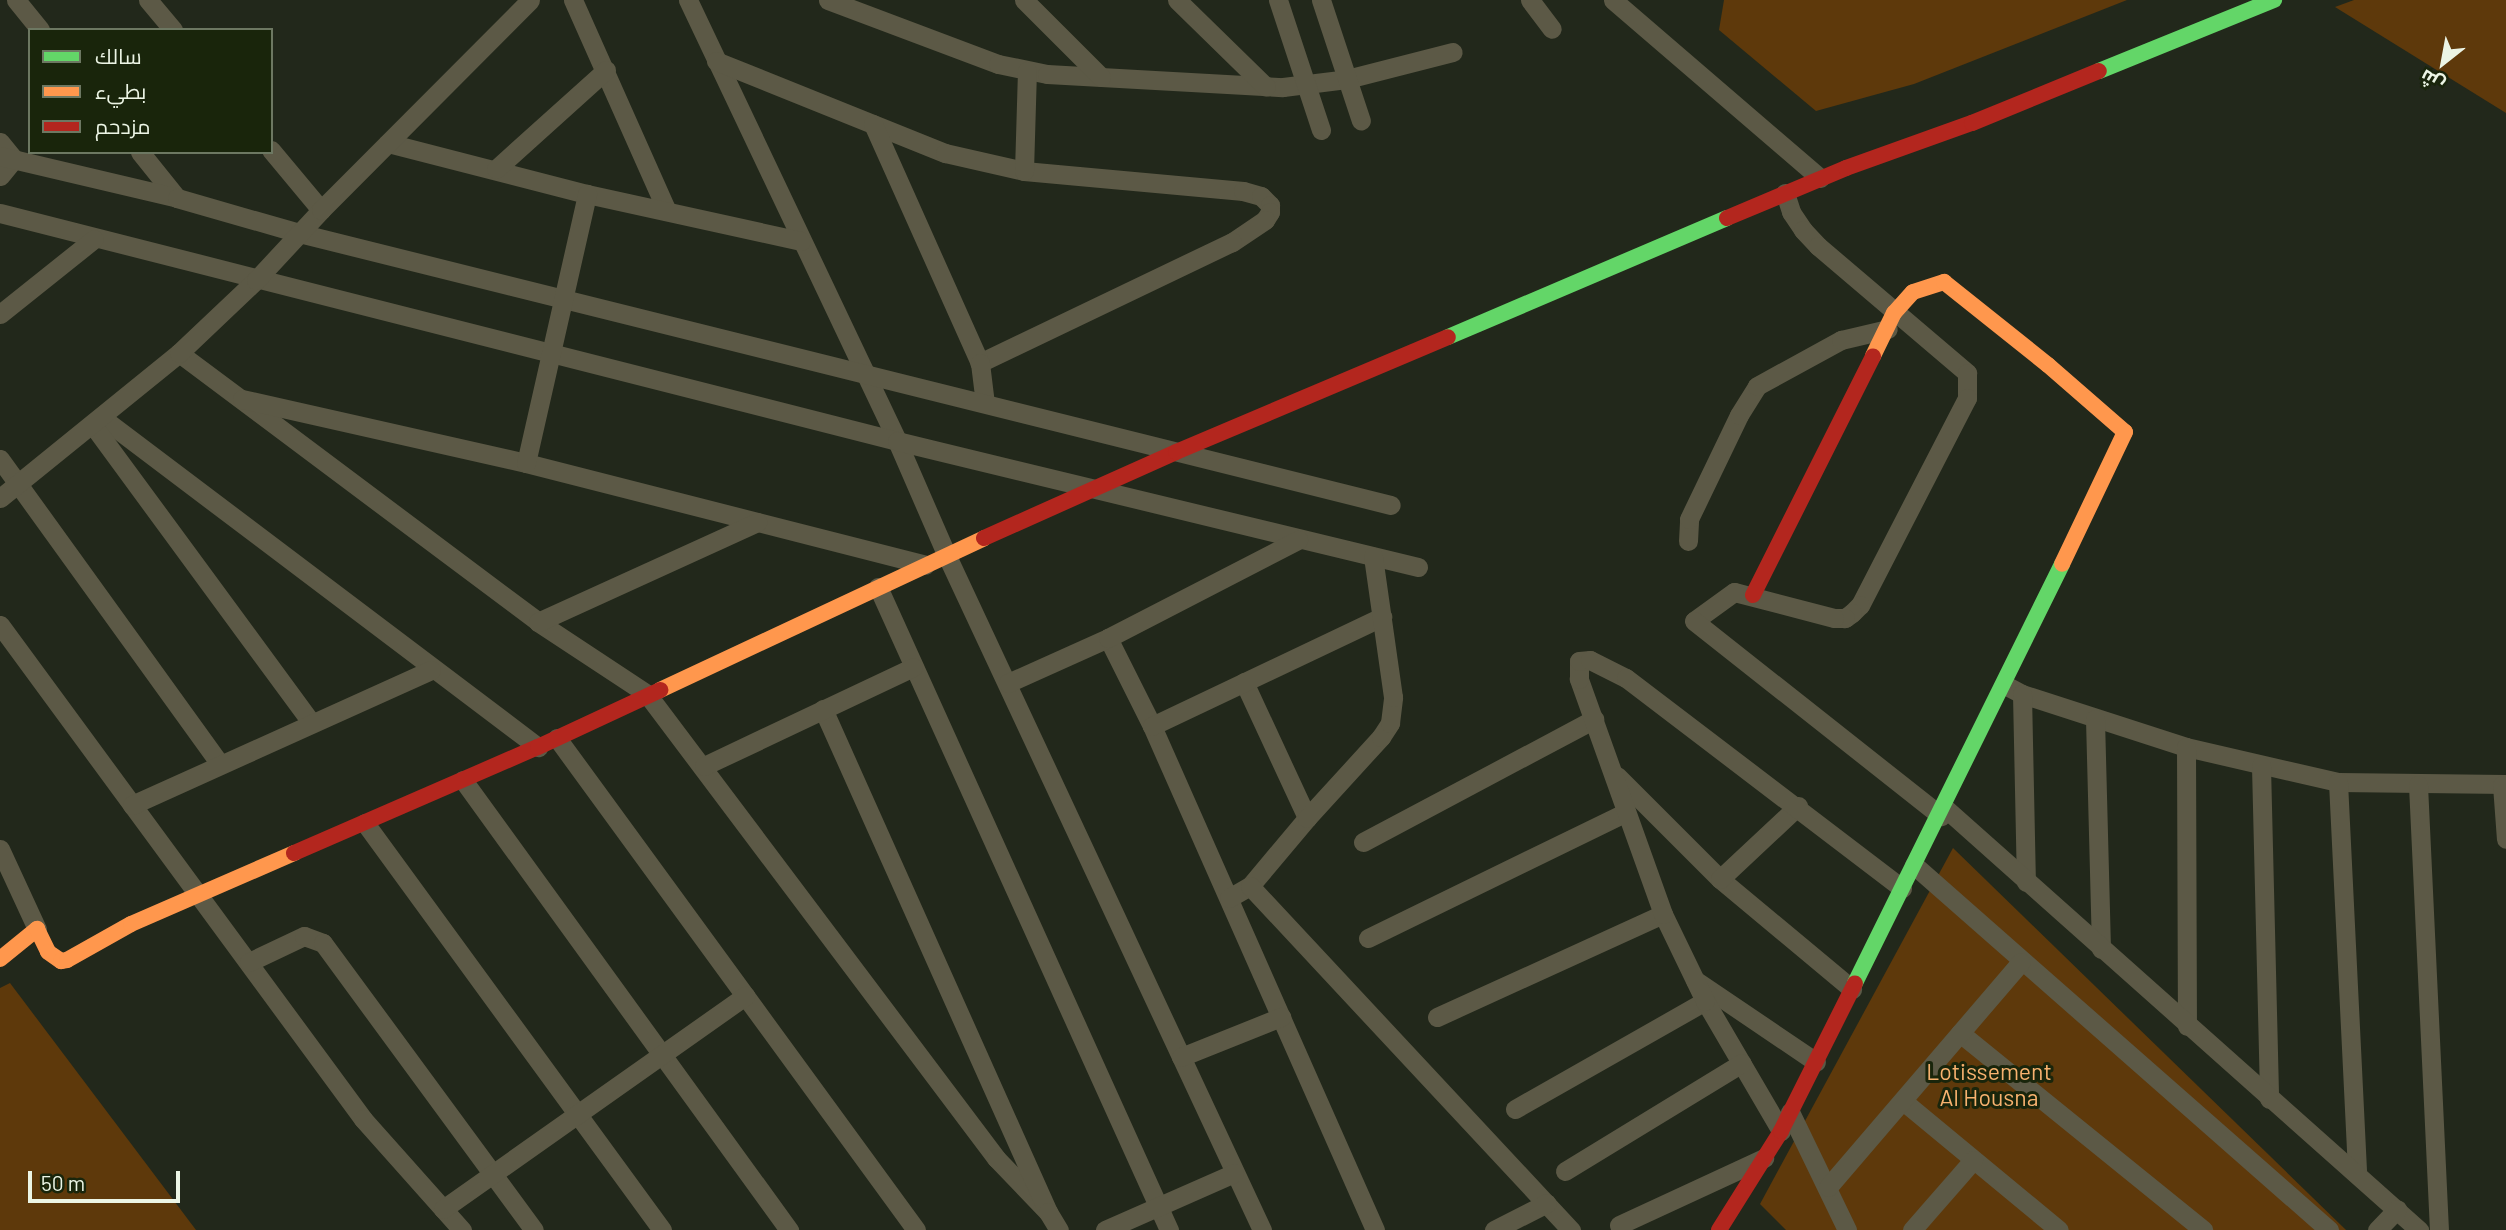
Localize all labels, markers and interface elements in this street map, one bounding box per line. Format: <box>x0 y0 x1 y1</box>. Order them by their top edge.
legend <box>28 28 273 154</box>
north arrow <box>2408 28 2478 98</box>
text: سالك <box>95 43 142 68</box>
text: ش <box>2416 65 2448 98</box>
text: بطيء <box>95 78 146 103</box>
text: مزدحم <box>95 113 150 138</box>
park label: Lotissement Al Housna <box>1926 1057 2052 1111</box>
scale bar <box>32 1156 184 1200</box>
text: 50 m <box>41 1170 85 1195</box>

